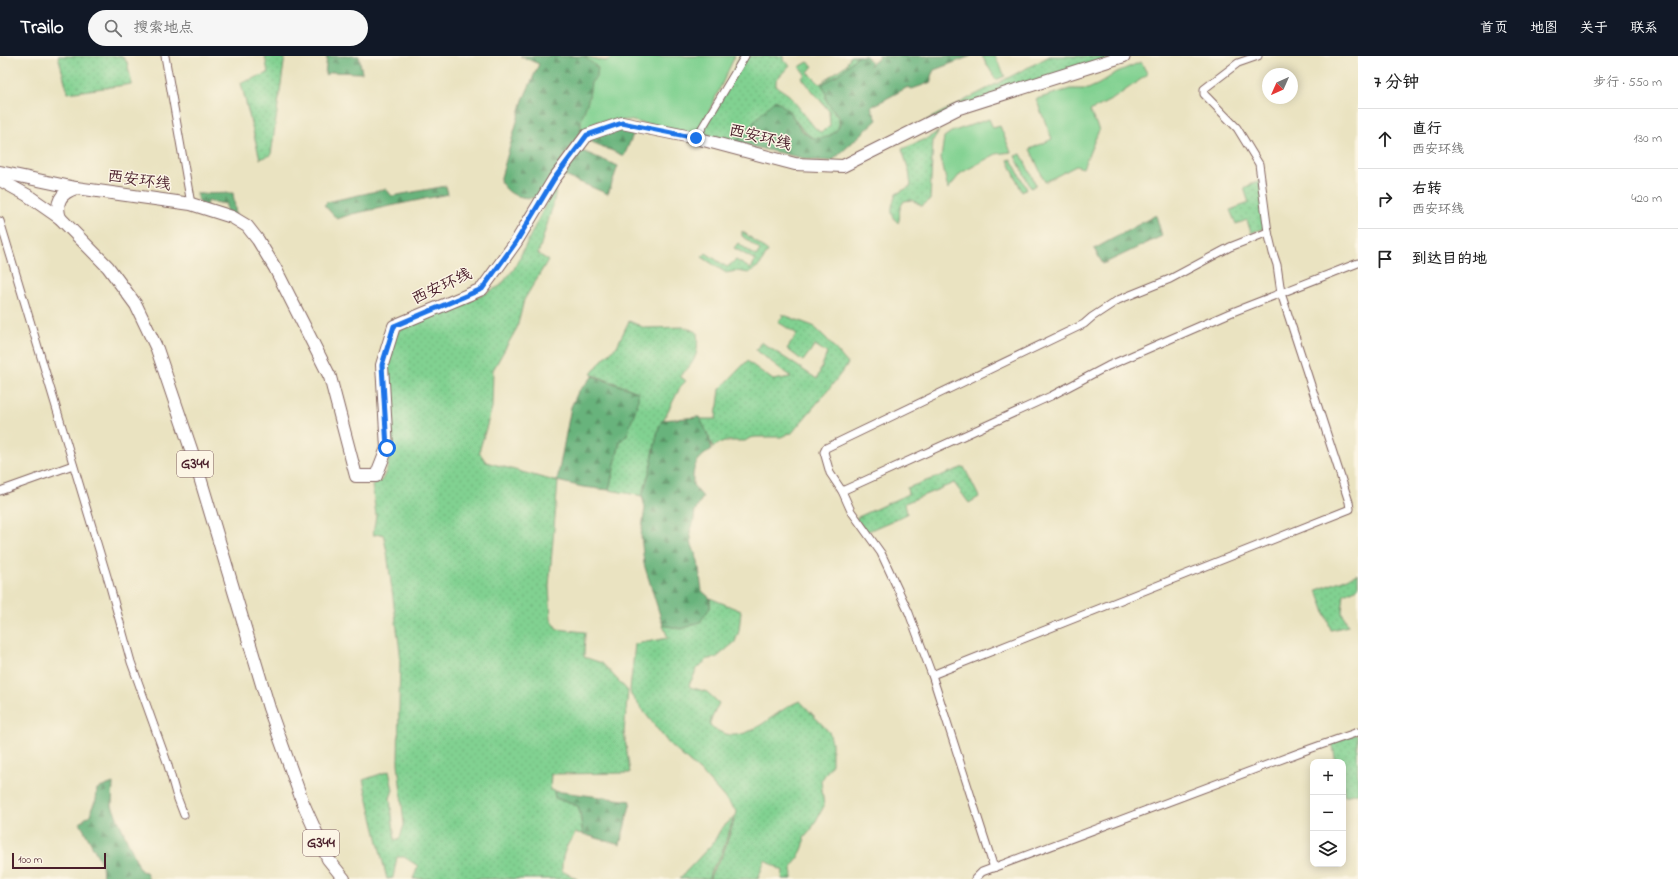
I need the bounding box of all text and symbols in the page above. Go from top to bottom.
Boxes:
search box [88,10,368,46]
text: Trailo [20,15,64,42]
icon: search [102,17,124,39]
text: 搜索地点 [134,17,194,39]
text: 首页 [1480,18,1508,39]
text: 地图 [1530,18,1558,39]
text: 关于 [1580,18,1608,39]
text: 联系 [1630,18,1658,39]
north arrow [1262,68,1298,104]
text: 7 分钟 [1374,70,1419,95]
text: 步行 · 550 m [1593,73,1662,92]
text: 直行 [1412,118,1442,140]
street label: 西安环线 [726,119,794,157]
icon: ahead [1374,128,1396,150]
route end [687,129,705,147]
text: 130 m [1634,129,1662,148]
text: 西安环线 [1412,140,1464,159]
street label: 西安环线 [106,165,172,197]
text: 右转 [1412,178,1442,200]
icon: right [1374,188,1396,210]
text: 420 m [1631,189,1662,208]
text: 西安环线 [1412,200,1464,219]
icon: arrive [1374,248,1396,270]
text: 到达目的地 [1412,248,1487,270]
street label: 西安环线 [408,263,476,311]
route start [378,439,396,457]
road number: G344 [177,451,213,477]
map controls [1310,759,1346,867]
button: + [1310,759,1346,795]
button: − [1310,795,1346,831]
road number: G344 [303,830,339,856]
button: layers [1310,831,1346,867]
scale bar [12,851,106,870]
text: 100 m [18,852,42,868]

